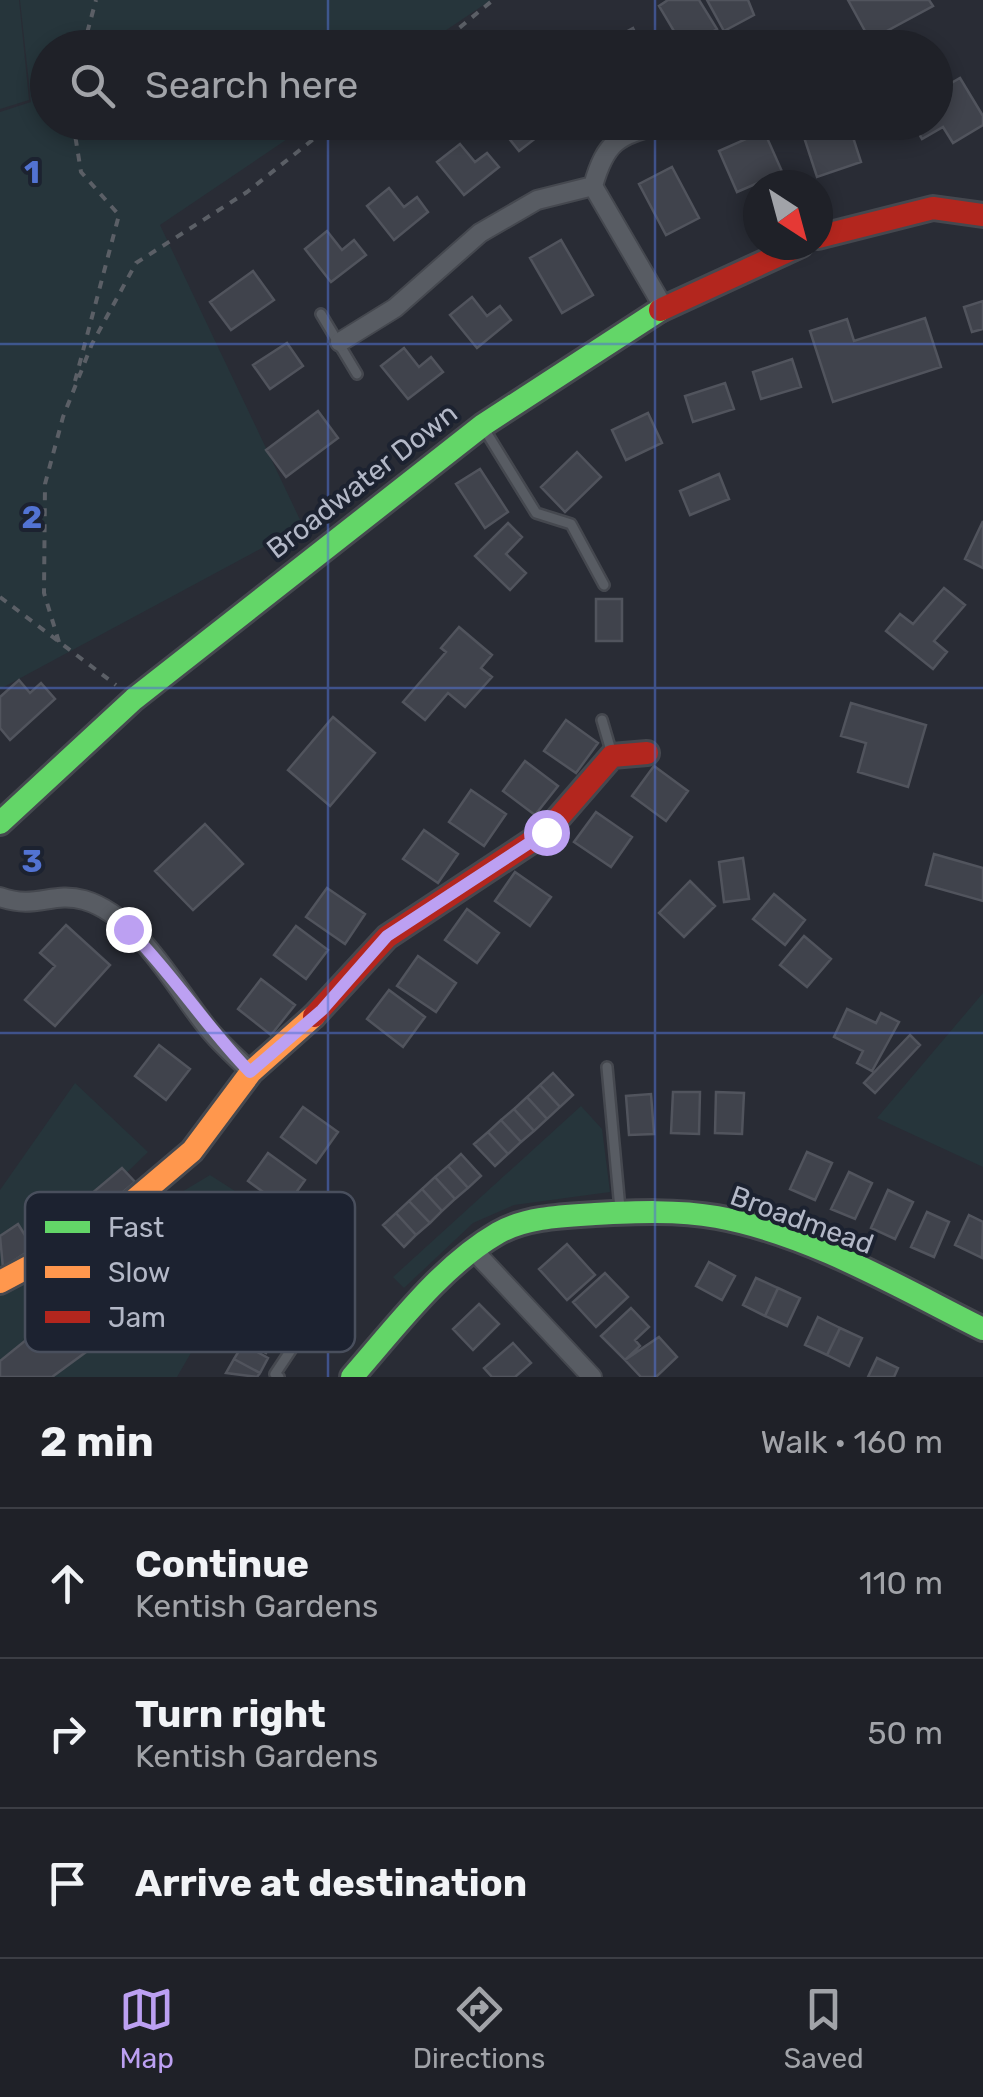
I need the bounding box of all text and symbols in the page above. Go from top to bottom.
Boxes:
search box [30,30,953,140]
icon: search [65,58,120,113]
text: Search here [145,62,358,108]
text: 1 [24,153,40,191]
north arrow [743,170,833,260]
street label: Broadwater Down [260,396,464,566]
text: 2 [22,498,42,536]
route start [524,810,570,856]
text: 3 [21,842,43,880]
route end [106,907,152,953]
street label: Broadmead [726,1179,878,1261]
legend [25,1192,355,1352]
text: Fast [108,1211,164,1244]
text: Slow [108,1256,170,1289]
text: Jam [108,1301,166,1334]
text: 2 min [40,1417,154,1467]
text: Walk · 160 m [761,1423,943,1461]
text: Continue [135,1541,309,1587]
icon: ahead [40,1556,95,1611]
text: 110 m [859,1564,943,1602]
text: Kentish Gardens [135,1587,378,1625]
text: Turn right [135,1691,326,1737]
icon: right [40,1706,95,1761]
text: 50 m [867,1714,943,1752]
text: Kentish Gardens [135,1737,378,1775]
icon: arrive [40,1856,95,1911]
text: Arrive at destination [135,1860,527,1906]
tab: Map [119,1982,174,2075]
tab: Directions [413,1982,545,2075]
tab: Saved [784,1982,864,2075]

